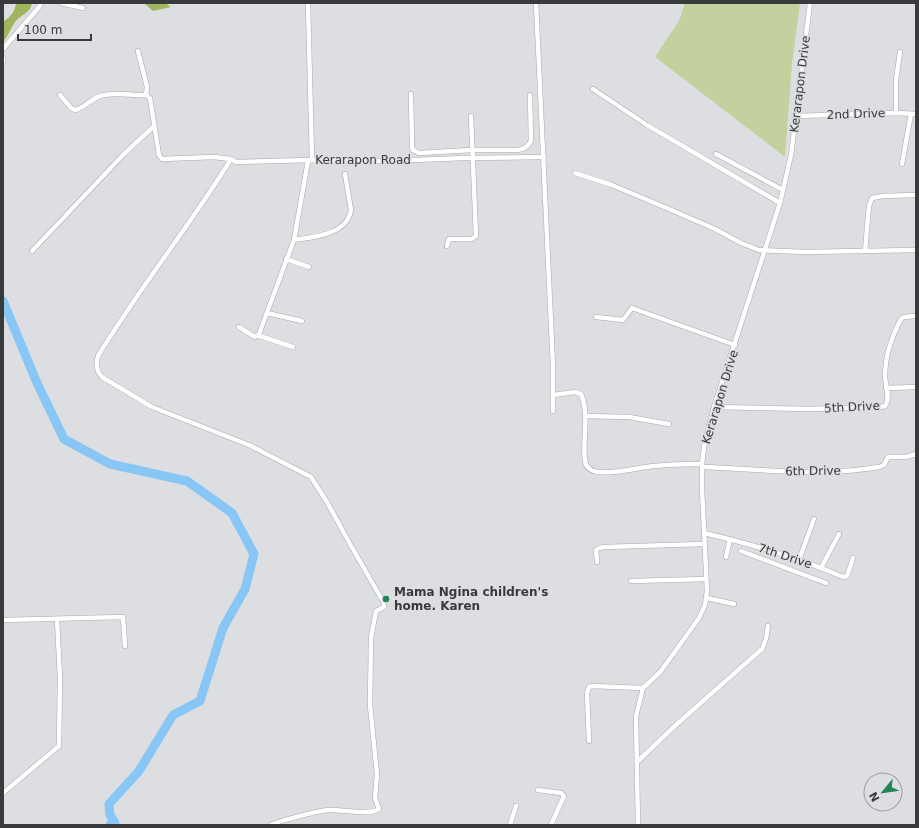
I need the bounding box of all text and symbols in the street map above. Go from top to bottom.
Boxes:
scale bar [18,16,91,42]
text: 100 m [24,23,62,37]
street label: Kerarapon Drive [787,35,813,133]
street label: 2nd Drive [826,106,886,122]
street label: Kerarapon Road [315,153,411,167]
street label: Kerarapon Drive [699,348,741,446]
street label: 5th Drive [824,399,880,415]
street label: 6th Drive [785,464,841,478]
street label: 7th Drive [756,541,814,571]
place label: Mama Ngina children's home. Karen [394,585,548,613]
marker: Mama Ngina children's home. Karen [381,594,391,604]
north arrow [863,772,903,812]
text: N [867,789,883,804]

